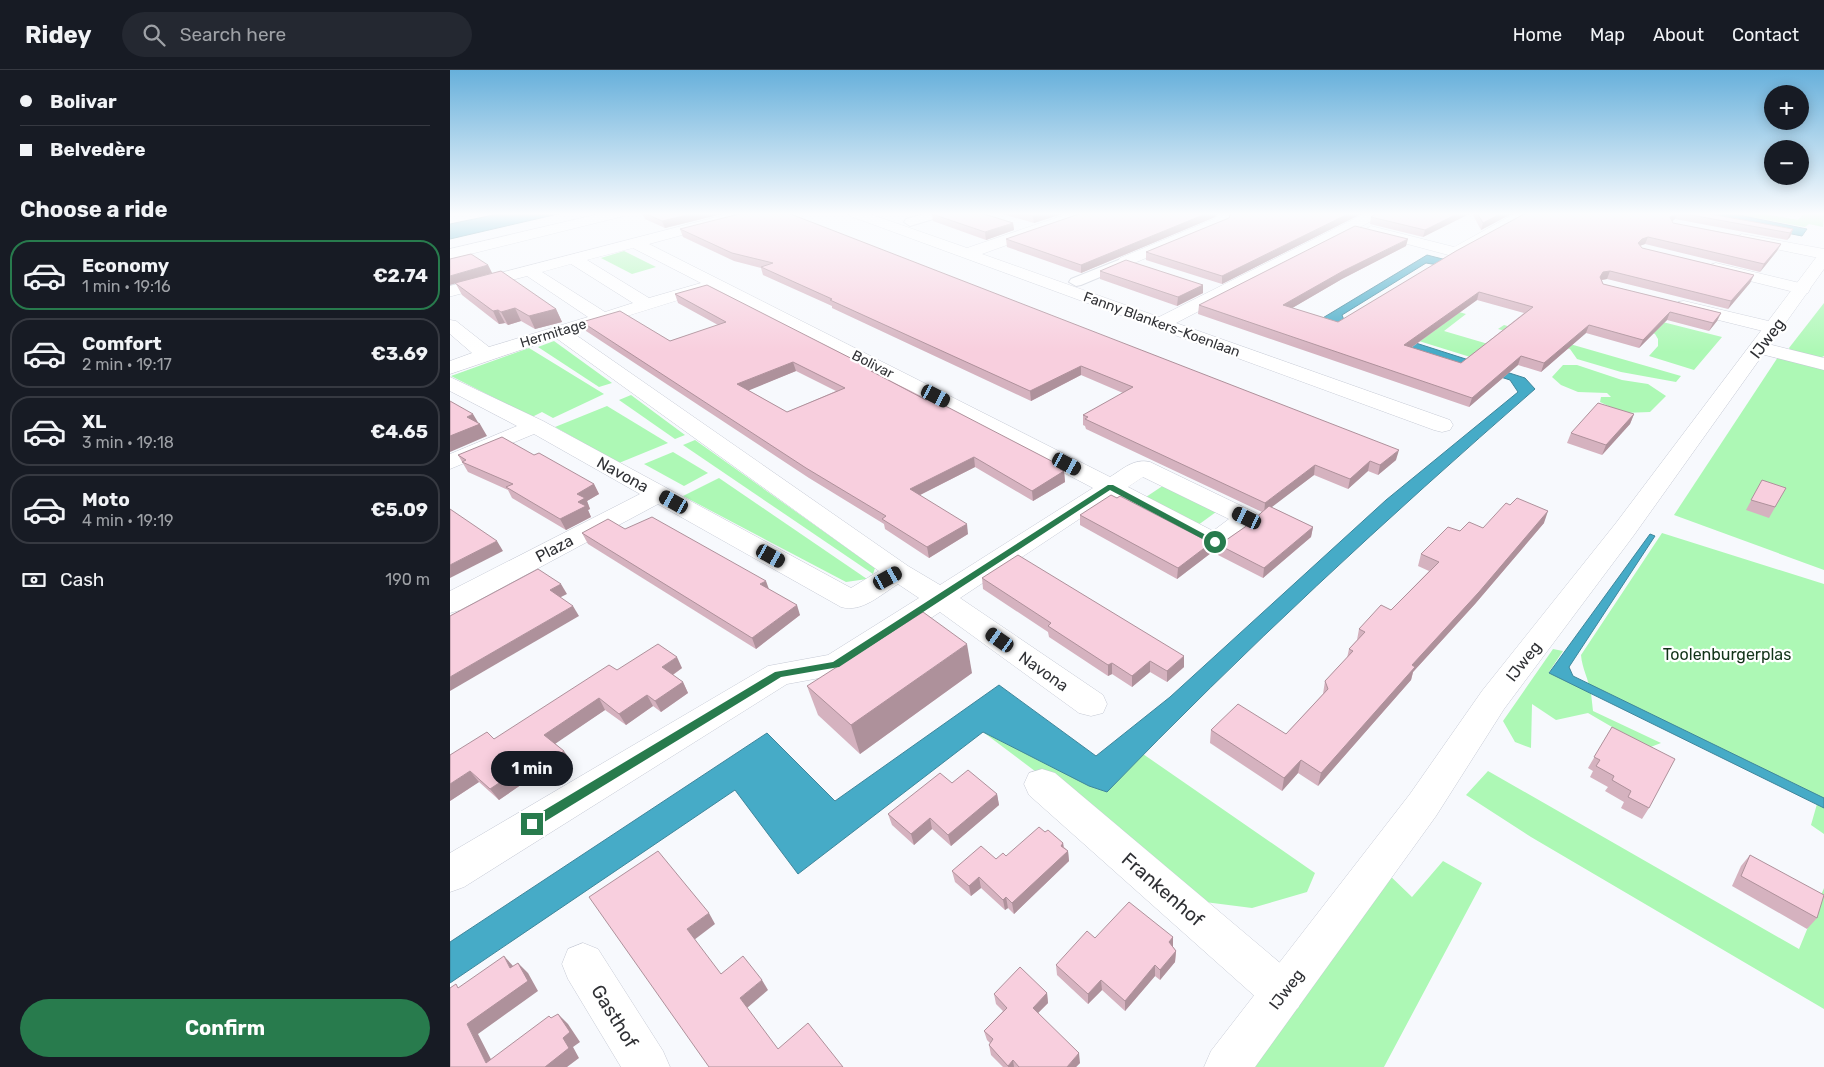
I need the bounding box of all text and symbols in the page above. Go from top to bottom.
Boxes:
search box [122,12,472,57]
text: Ridey [25,21,92,49]
icon: search [140,21,168,49]
text: Search here [180,23,286,46]
text: Home [1513,24,1562,46]
text: Map [1590,24,1625,46]
text: About [1653,24,1704,46]
text: Contact [1732,24,1799,46]
map controls [1764,85,1809,185]
button: + [1764,85,1809,130]
text: Bolivar [50,90,117,113]
text: Belvedère [50,138,145,161]
button: − [1764,140,1809,185]
text: Choose a ride [20,196,167,223]
icon: car [22,253,67,298]
text: Economy [82,254,169,277]
text: €2.74 [373,264,428,287]
text: 1 min · 19:16 [82,277,171,296]
street label: Fanny Blankers-Koenlaan [1081,288,1242,361]
street label: IJweg [1746,314,1789,362]
street label: Hermitage [518,315,588,352]
icon: car [22,331,67,376]
text: Comfort [82,332,162,355]
text: €3.69 [371,342,428,365]
street label: Bolivar [849,347,897,382]
text: 2 min · 19:17 [82,355,172,374]
car [919,383,952,409]
icon: car [22,409,67,454]
text: XL [82,410,106,433]
text: €4.65 [370,420,428,443]
text: 3 min · 19:18 [82,433,174,452]
car [1050,450,1083,478]
street label: Navona [594,453,652,496]
icon: car [22,487,67,532]
text: Moto [82,488,130,511]
car [657,488,690,516]
text: €5.09 [371,498,428,521]
car [1230,505,1263,531]
text: 4 min · 19:19 [82,511,174,530]
street label: Plaza [532,531,576,566]
route start [1204,531,1226,553]
car [754,542,787,570]
car [871,564,904,592]
icon: cash [20,566,48,594]
text: Cash [60,568,104,591]
text: 190 m [385,570,430,589]
car [983,625,1016,655]
street label: IJweg [1502,637,1545,685]
park label: Toolenburgerplas [1663,645,1791,664]
street label: Navona [1015,648,1072,695]
callout: 1 min [491,752,573,786]
text: 1 min [512,759,552,778]
route end [521,813,543,835]
street label: Frankenhof [1117,848,1209,932]
street label: IJweg [1265,965,1308,1013]
street label: Gasthof [586,980,643,1053]
button: Confirm [20,999,430,1057]

